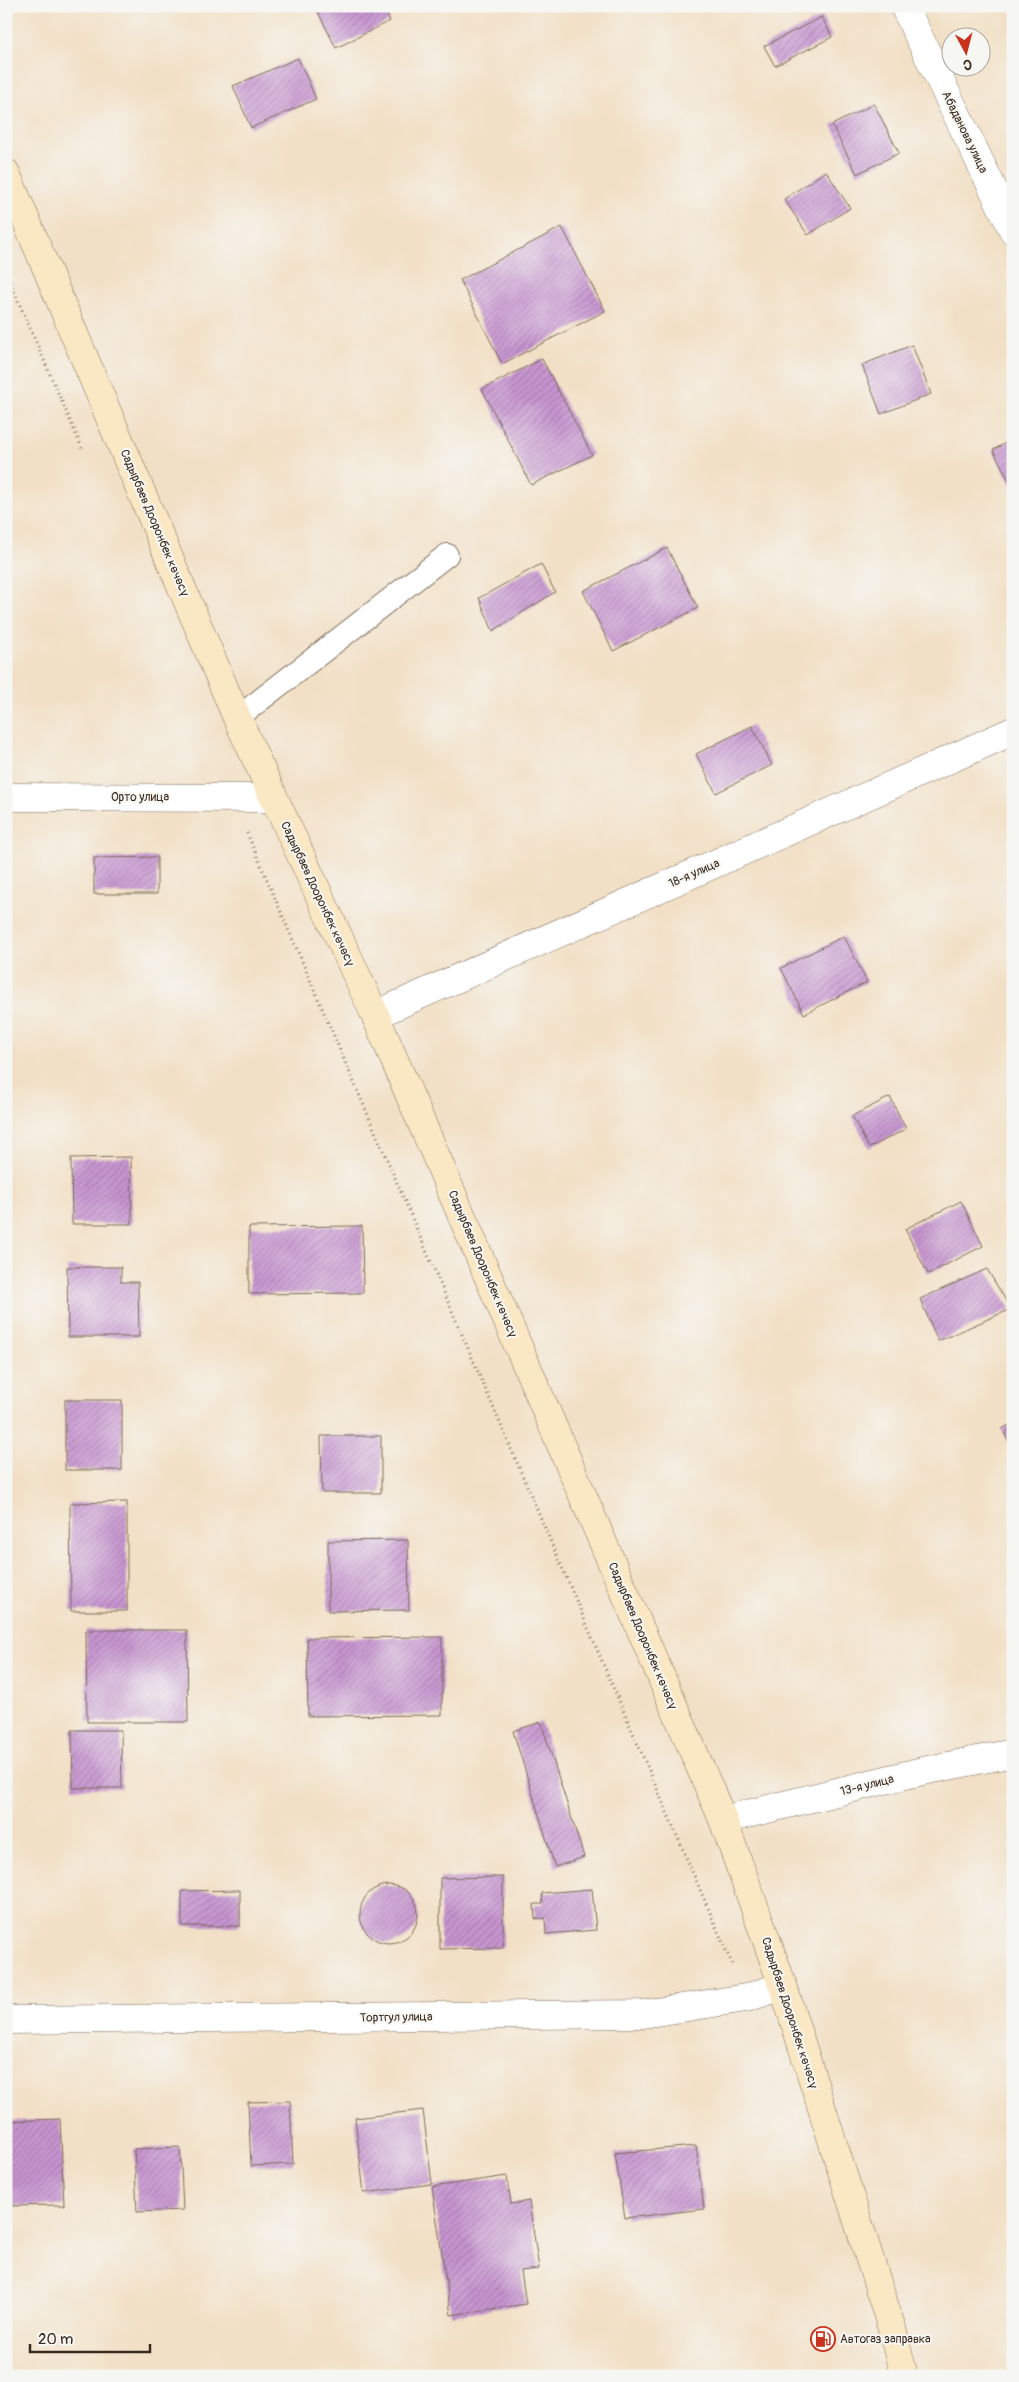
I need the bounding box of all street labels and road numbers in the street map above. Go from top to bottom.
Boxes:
street label: Абаданова улица [938,89,991,176]
street label: Садырбаев Дооронбек көчөсү [117,447,193,599]
street label: Орто улица [111,790,170,805]
street label: Садырбаев Дооронбек көчөсү [277,819,358,969]
street label: 18-я улица [666,855,722,891]
street label: Садырбаев Дооронбек көчөсү [445,1188,521,1340]
street label: Садырбаев Дооронбек көчөсү [605,1560,681,1712]
street label: 13-я улица [839,1771,896,1799]
street label: Садырбаев Дооронбек көчөсү [758,1935,821,2091]
street label: Тортгул улица [359,2009,433,2026]

